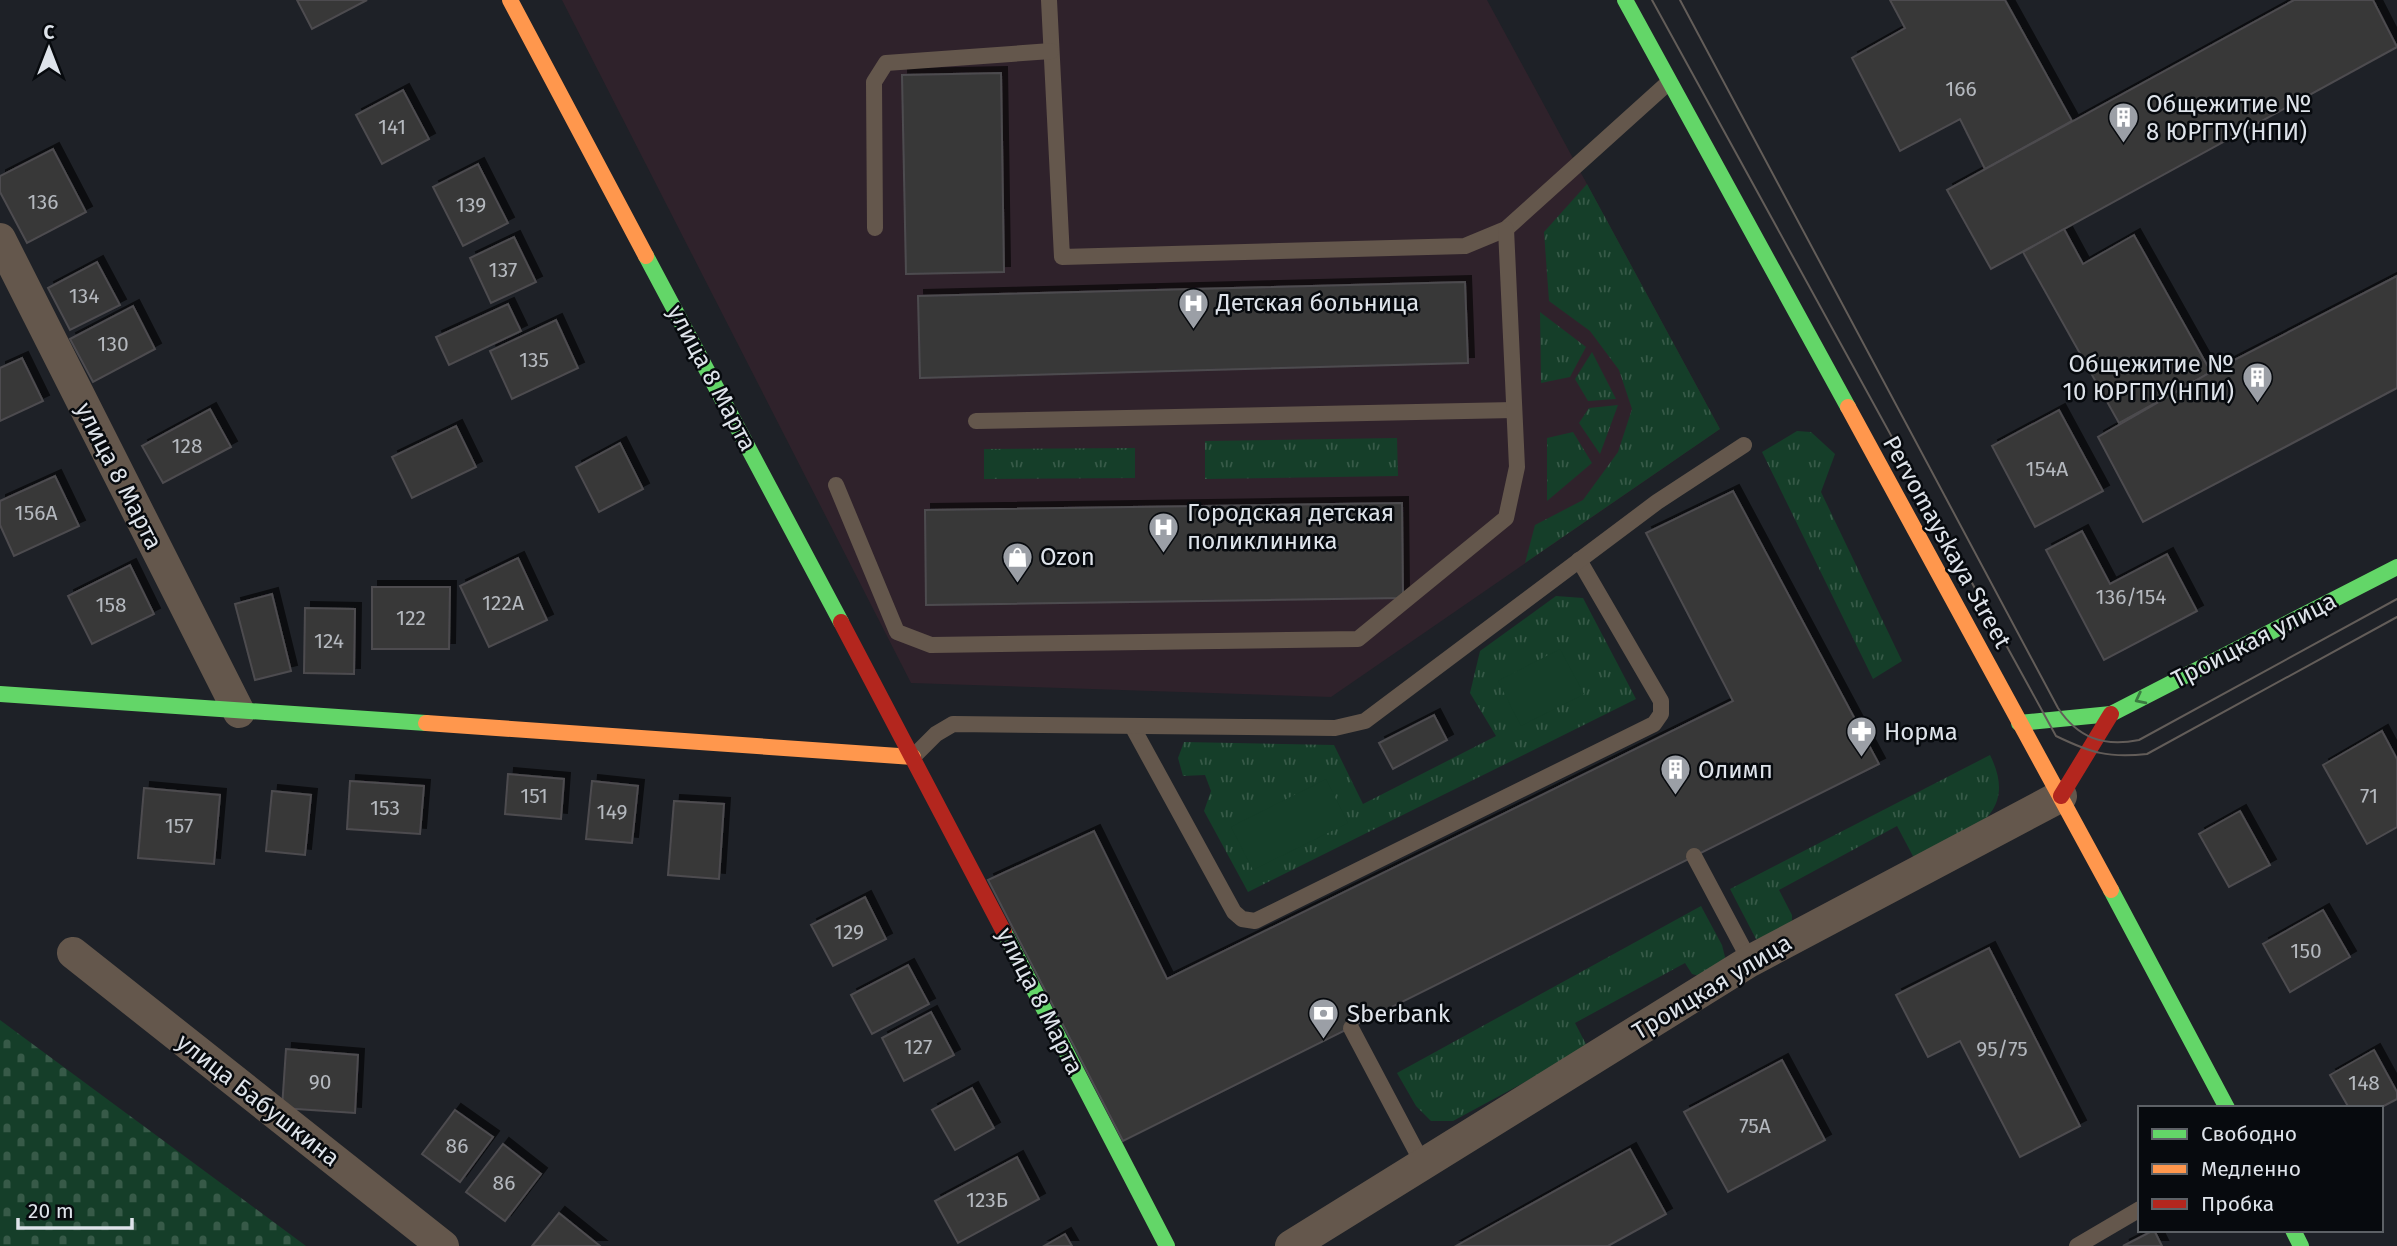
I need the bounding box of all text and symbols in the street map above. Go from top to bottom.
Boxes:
north arrow [14,14,84,84]
text: С [44,21,55,44]
house number: 166 [1945,76,1977,102]
place label: Общежитие № 8 ЮРГПУ(НПИ) [2146,90,2311,146]
building icon: Общежитие № 8 ЮРГПУ(НПИ) [2106,101,2140,145]
house number: 141 [378,114,406,140]
house number: 136 [28,189,58,215]
house number: 139 [456,192,486,218]
house number: 137 [489,257,517,283]
house number: 134 [69,283,99,309]
hospital icon: Детская больница [1176,286,1210,330]
place label: Детская больница [1215,289,1419,317]
street label: улица 8 Марта [662,300,762,456]
house number: 130 [97,331,129,357]
house number: 135 [519,347,549,373]
place label: Общежитие № 10 ЮРГПУ(НПИ) [2063,350,2234,406]
building icon: Общежитие № 10 ЮРГПУ(НПИ) [2240,361,2274,405]
street label: улица 8 Марта [70,398,168,554]
street label: Pervomayskaya Street [1877,431,2017,653]
house number: 128 [171,433,203,459]
house number: 154А [2026,456,2068,482]
place label: Городская детская поликлиника [1187,499,1394,555]
house number: 156А [15,500,57,526]
hospital icon: Городская детская поликлиника [1147,510,1181,554]
shop icon: Ozon [1000,540,1034,584]
place label: Ozon [1040,543,1095,571]
house number: 136/154 [2096,584,2166,610]
street label: Троицкая улица [2167,587,2341,693]
house number: 122А [482,590,524,616]
house number: 158 [95,592,127,618]
house number: 122 [396,605,426,631]
house number: 124 [314,628,344,654]
one-way arrow [2135,690,2147,704]
pharmacy icon: Норма [1844,715,1878,759]
place label: Норма [1884,718,1958,746]
building icon: Олимп [1658,753,1692,797]
place label: Олимп [1698,756,1773,784]
house number: 151 [520,783,548,809]
house number: 71 [2360,783,2378,809]
house number: 153 [370,795,400,821]
house number: 149 [597,799,627,825]
house number: 157 [165,813,193,839]
house number: 129 [834,919,864,945]
street label: улица 8 Марта [991,923,1089,1079]
street label: Троицкая улица [1627,928,1797,1046]
house number: 150 [2290,938,2322,964]
bank icon: Sberbank [1307,997,1341,1041]
place label: Sberbank [1347,1000,1451,1028]
street label: улица Бабушкина [171,1028,345,1172]
house number: 127 [904,1034,932,1060]
house number: 95/75 [1976,1036,2028,1062]
house number: 90 [309,1069,331,1095]
house number: 148 [2348,1070,2380,1096]
legend [2138,1106,2383,1232]
house number: 75А [1739,1113,1771,1139]
text: Свободно [2201,1121,2297,1147]
house number: 86 [446,1133,468,1159]
text: Медленно [2201,1156,2301,1182]
house number: 86 [493,1170,515,1196]
scale bar [18,1186,131,1230]
house number: 123Б [966,1187,1008,1213]
text: Пробка [2201,1191,2274,1217]
text: 20 m [28,1198,74,1224]

